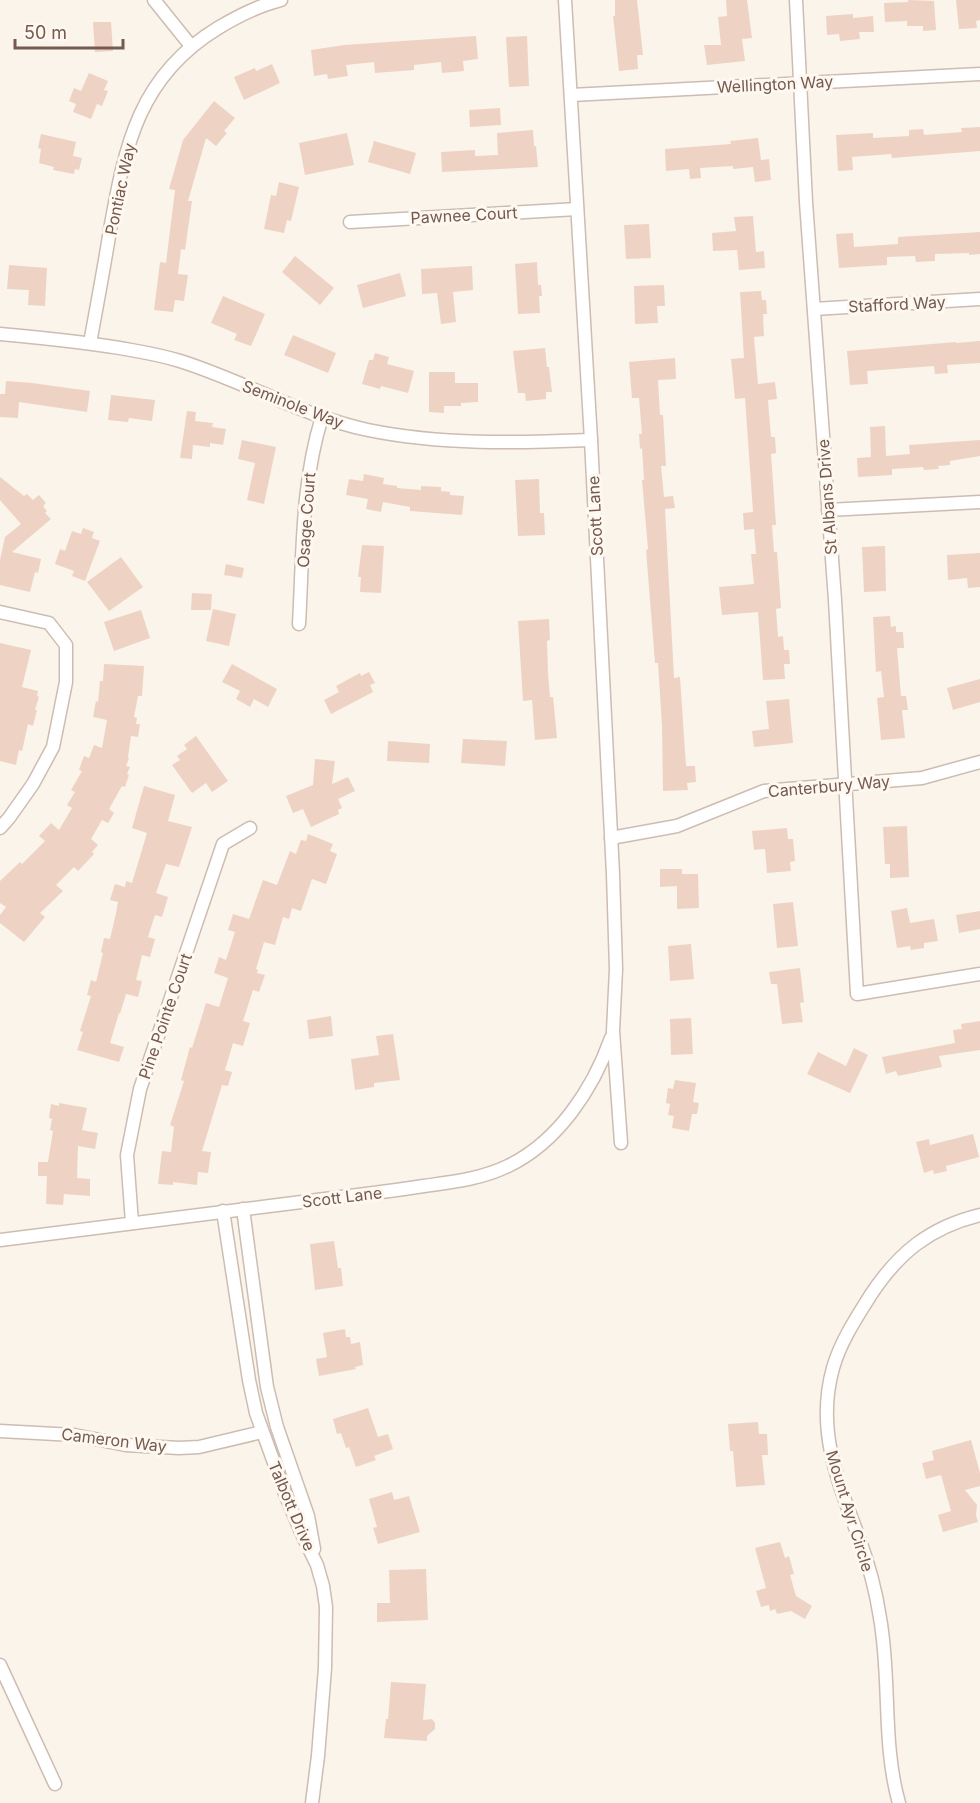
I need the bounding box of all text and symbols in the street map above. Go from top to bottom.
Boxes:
scale bar [15,12,123,50]
text: 50 m [24,22,67,43]
street label: Wellington Way [716,71,834,97]
street label: Pontiac Way [100,141,140,237]
street label: Pawnee Court [410,202,518,228]
street label: Stafford Way [848,291,946,317]
street label: Seminole Way [239,376,347,432]
street label: St Albans Drive [813,438,841,556]
street label: Osage Court [293,472,319,568]
street label: Scott Lane [583,475,607,557]
street label: Canterbury Way [767,771,891,801]
street label: Pine Pointe Court [134,951,196,1081]
street label: Scott Lane [301,1182,383,1212]
street label: Cameron Way [60,1424,168,1456]
street label: Mount Ayr Circle [822,1448,878,1574]
street label: Talbott Drive [264,1458,320,1554]

